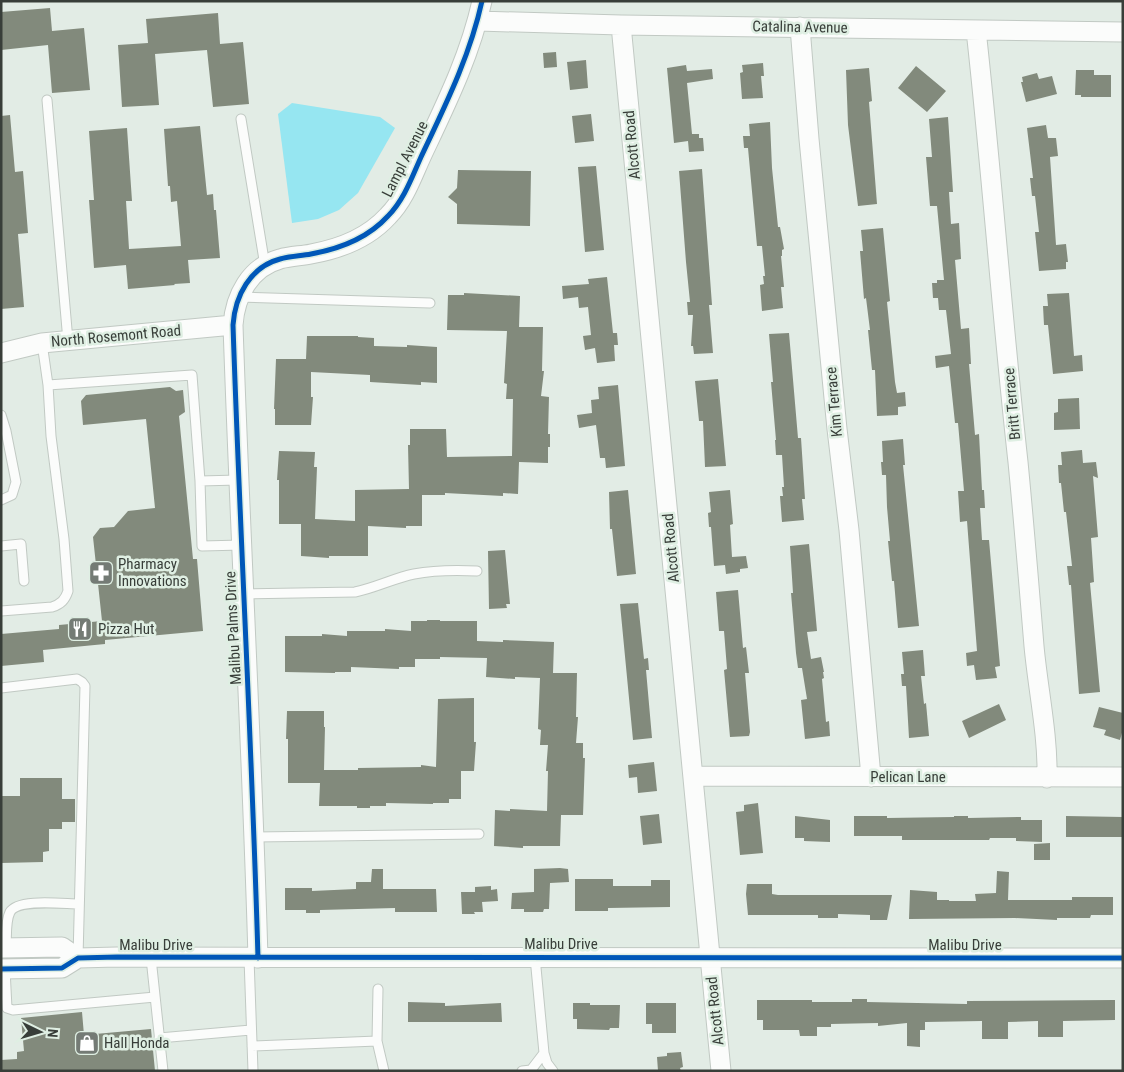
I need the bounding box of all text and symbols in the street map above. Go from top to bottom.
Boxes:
street label: Catalina Avenue [752,17,848,37]
street label: Alcott Road [620,110,644,180]
street label: Lampl Avenue [378,118,432,200]
street label: North Rosemont Road [50,321,182,351]
street label: Kim Terrace [822,366,846,438]
street label: Britt Terrace [1000,367,1024,441]
street label: Alcott Road [659,513,683,583]
place label: Pharmacy Innovations [118,555,187,590]
pharmacy icon: Pharmacy Innovations [88,560,114,586]
street label: Malibu Palms Drive [221,571,245,685]
restaurant icon: Pizza Hut [67,616,93,642]
place label: Pizza Hut [98,620,155,638]
street label: Pelican Lane [870,768,946,786]
street label: Malibu Drive [524,935,598,953]
street label: Malibu Drive [119,936,193,954]
street label: Malibu Drive [928,936,1002,954]
street label: Alcott Road [702,976,728,1046]
north arrow [15,1007,65,1057]
text: N [45,1028,61,1038]
shop icon: Hall Honda [74,1030,100,1056]
place label: Hall Honda [104,1034,170,1052]

